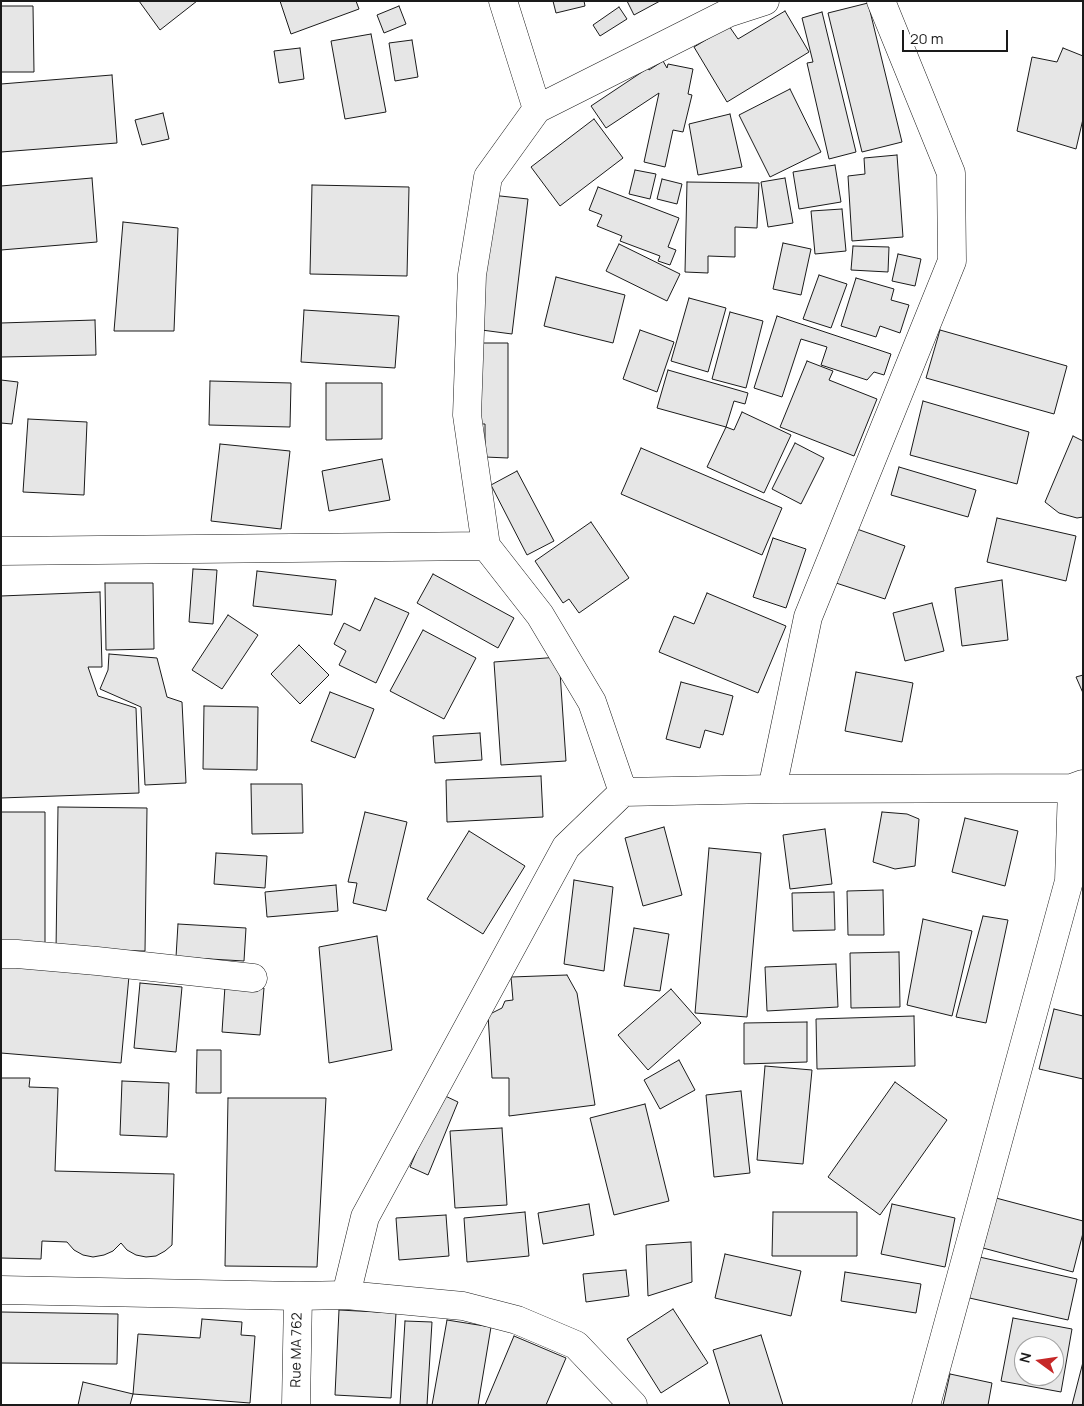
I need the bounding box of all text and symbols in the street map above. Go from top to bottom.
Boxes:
scale bar [904,20,1010,52]
text: 20 m [910,28,943,49]
street label: Rue MA 762 [288,1312,306,1388]
north arrow [1014,1336,1064,1386]
text: N [1014,1350,1035,1365]

